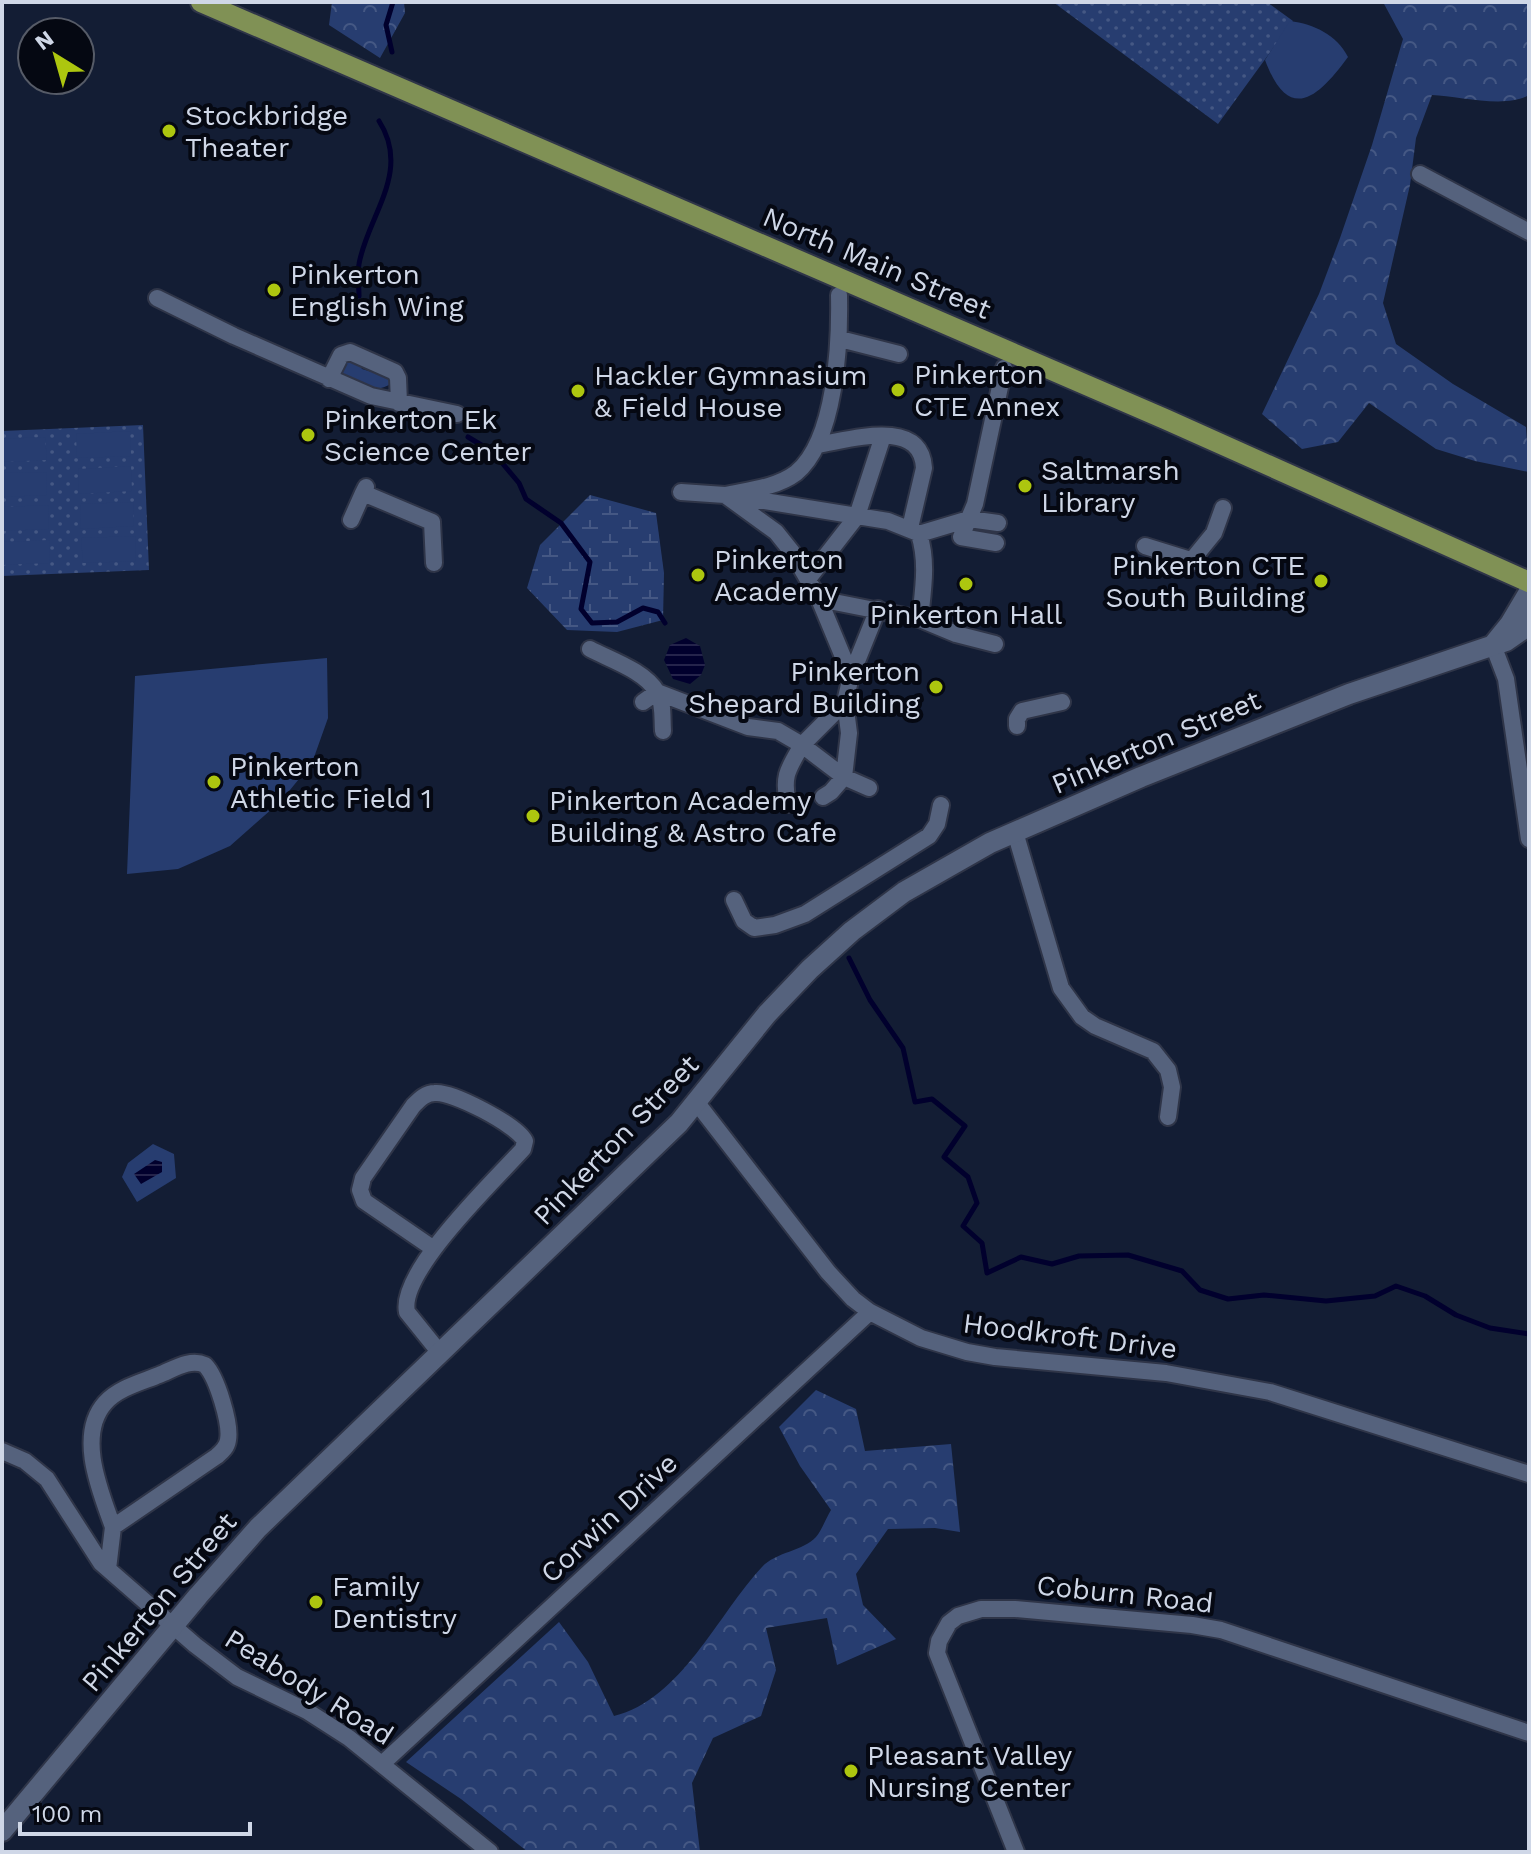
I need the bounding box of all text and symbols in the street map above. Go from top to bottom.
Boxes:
north arrow [16,16,96,96]
text: N [30,26,58,55]
place label: Stockbridge Theater [185,99,348,164]
marker: Stockbridge Theater [160,122,178,140]
street label: North Main Street [758,200,996,326]
place label: Pinkerton English Wing [290,258,464,323]
marker: Pinkerton English Wing [265,281,283,299]
place label: Pinkerton CTE Annex [914,358,1060,423]
place label: Hackler Gymnasium & Field House [594,359,867,424]
marker: Pinkerton CTE Annex [889,381,907,399]
marker: Hackler Gymnasium & Field House [569,382,587,400]
place label: Pinkerton Ek Science Center [324,403,532,468]
marker: Pinkerton Ek Science Center [299,426,317,444]
place label: Saltmarsh Library [1041,454,1180,519]
marker: Saltmarsh Library [1016,477,1034,495]
place label: Pinkerton Academy [714,543,844,608]
place label: Pinkerton CTE South Building [1106,549,1305,614]
marker: Pinkerton Academy [689,566,707,584]
marker: Pinkerton CTE South Building [1312,572,1330,590]
marker: Pinkerton Hall [957,575,975,593]
place label: Pinkerton Hall [870,598,1063,631]
place label: Pinkerton Shepard Building [688,655,920,720]
marker: Pinkerton Shepard Building [927,678,945,696]
street label: Pinkerton Street [1047,683,1266,801]
place label: Pinkerton Athletic Field 1 [230,750,432,815]
marker: Pinkerton Athletic Field 1 [205,773,223,791]
place label: Pinkerton Academy Building & Astro Cafe [549,784,837,849]
marker: Pinkerton Academy Building & Astro Cafe [524,807,542,825]
street label: Pinkerton Street [526,1048,706,1232]
street label: Hoodkroft Drive [961,1306,1179,1366]
street label: Corwin Drive [534,1446,684,1590]
street label: Pinkerton Street [74,1506,244,1698]
street label: Coburn Road [1035,1568,1215,1620]
place label: Family Dentistry [332,1570,458,1635]
marker: Family Dentistry [307,1593,325,1611]
street label: Peabody Road [219,1622,399,1752]
place label: Pleasant Valley Nursing Center [867,1739,1073,1804]
marker: Pleasant Valley Nursing Center [842,1762,860,1780]
scale bar [20,1786,250,1836]
text: 100 m [32,1800,102,1828]

